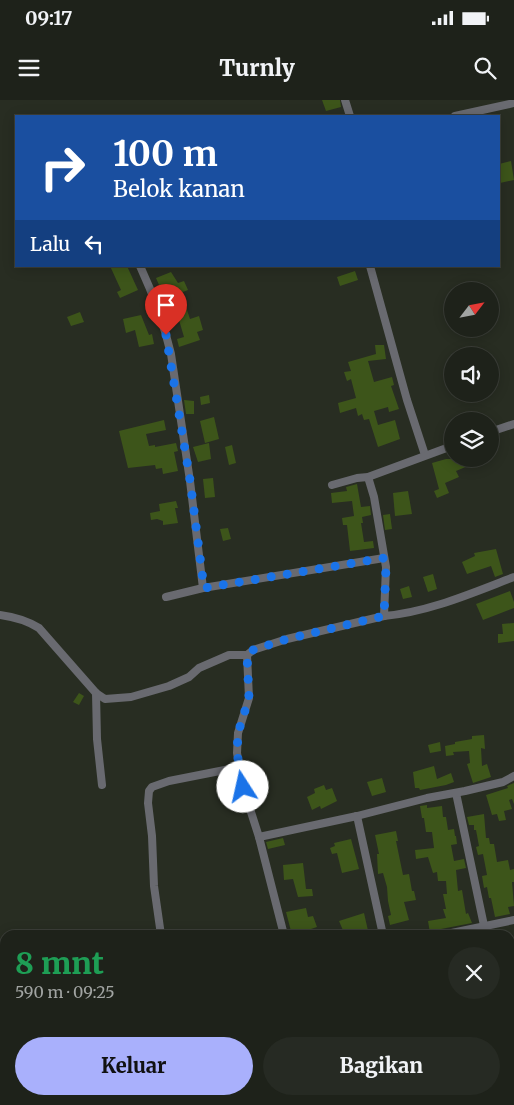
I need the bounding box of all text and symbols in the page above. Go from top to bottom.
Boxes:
text: 09:17 [25,6,72,30]
icon: menu [15,54,43,82]
text: Turnly [219,54,295,82]
icon: search [471,54,499,82]
text: 100 m [113,132,218,176]
icon: right [30,135,95,200]
text: Belok kanan [113,175,245,203]
icon: left [80,230,108,258]
text: Lalu [30,232,70,256]
north arrow [444,282,499,338]
map controls [444,282,499,467]
pin [145,284,187,335]
icon: arrive [152,291,180,319]
button: sound [444,347,499,402]
button: layers [444,412,499,467]
position arrow [216,760,268,812]
text: 8 mnt [15,944,104,982]
button: close [448,947,500,999]
text: 590 m · 09:25 [15,982,115,1002]
button: Keluar [15,1037,253,1095]
button: Bagikan [263,1037,500,1095]

